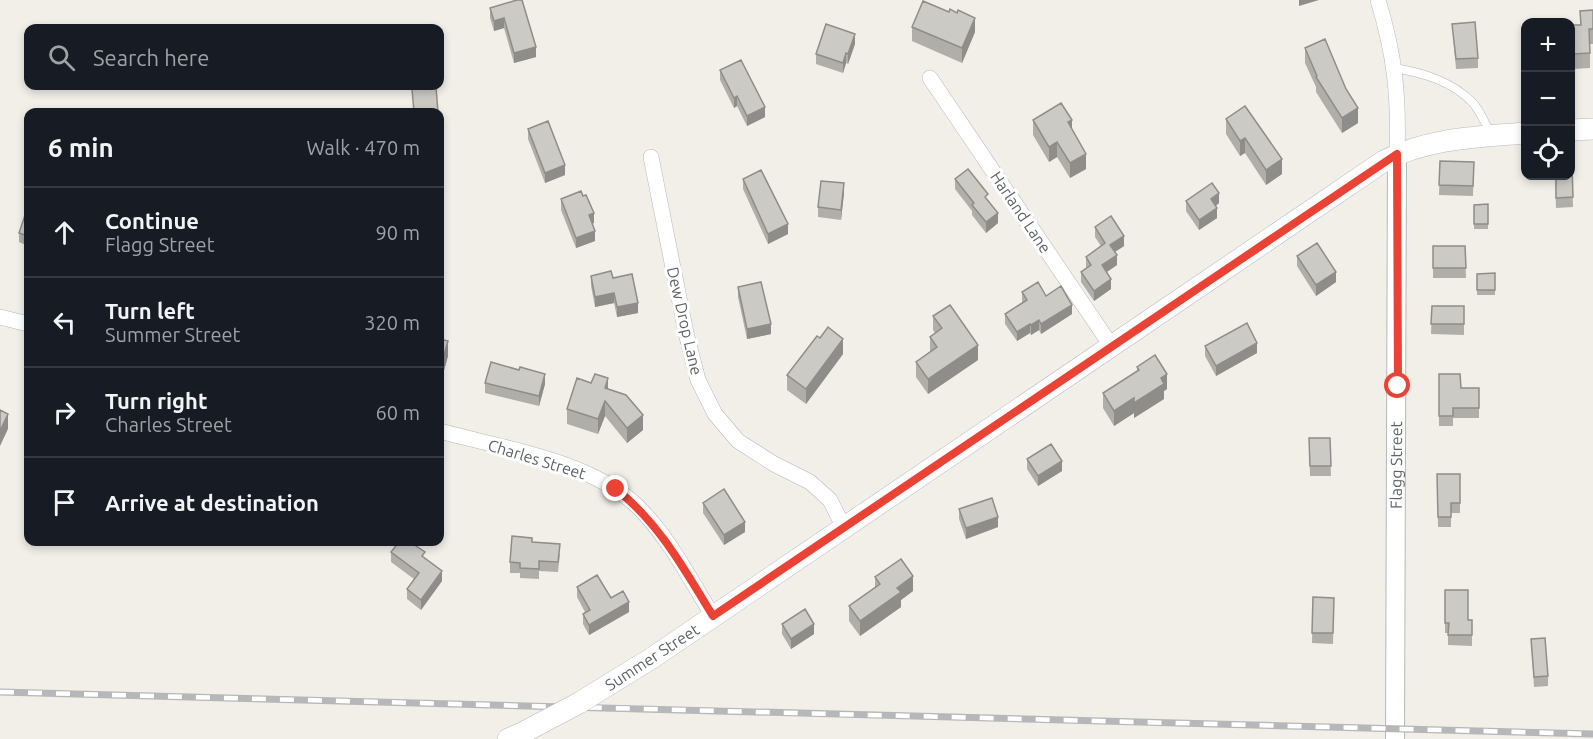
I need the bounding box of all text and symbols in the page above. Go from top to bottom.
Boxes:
map controls [1521,18,1575,180]
button: + [1521,18,1575,72]
search box [24,24,444,90]
icon: search [45,41,78,74]
text: Search here [93,45,209,70]
button: − [1521,72,1575,126]
button: locate [1521,126,1575,180]
text: 6 min [48,133,114,162]
text: Walk · 470 m [307,136,420,159]
street label: Harland Lane [987,168,1055,256]
text: Continue [105,208,199,233]
icon: ahead [48,216,81,249]
text: 90 m [376,221,420,244]
text: Flagg Street [105,233,215,256]
street label: Dew Drop Lane [664,265,706,377]
text: Turn left [105,298,195,323]
icon: left [48,306,81,339]
text: 320 m [364,311,420,334]
text: Summer Street [105,323,240,346]
route start [1384,372,1410,398]
text: Turn right [105,388,207,413]
icon: right [48,396,81,429]
text: 60 m [376,401,420,424]
text: Charles Street [105,413,232,436]
street label: Flagg Street [1387,420,1405,509]
street label: Charles Street [486,436,589,483]
route end [602,475,628,501]
icon: arrive [48,486,81,519]
text: Arrive at destination [105,490,319,515]
street label: Summer Street [602,620,703,694]

